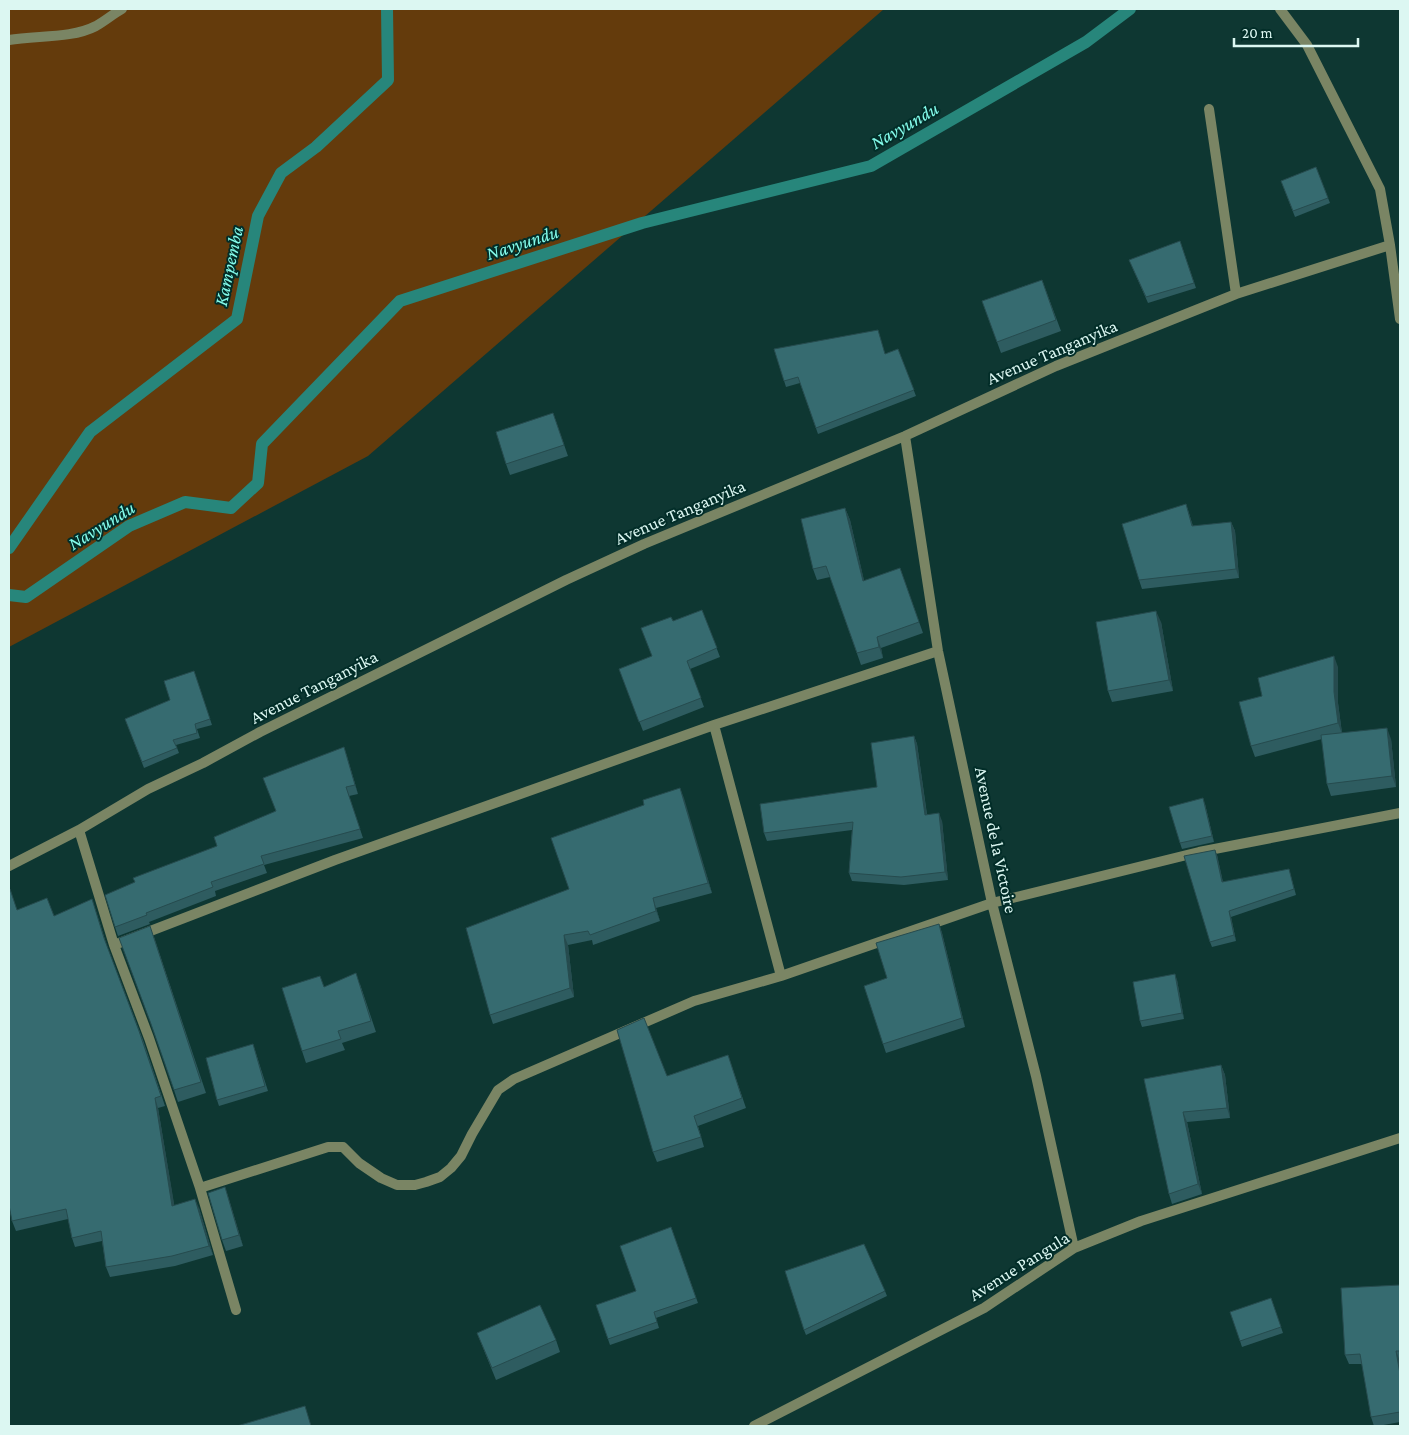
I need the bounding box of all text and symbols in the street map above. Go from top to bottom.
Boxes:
scale bar [1234,15,1358,47]
text: 20 m [1242,25,1273,41]
water label: Navyundu [867,97,942,153]
water label: Navyundu [483,221,561,264]
water label: Kampemba [210,224,247,308]
street label: Avenue Tanganyika [984,315,1120,389]
street label: Avenue Tanganyika [612,475,748,549]
water label: Navyundu [64,496,139,554]
street label: Avenue Tanganyika [247,646,381,728]
street label: Avenue de la Victoire [971,765,1021,915]
street label: Avenue Pangula [965,1227,1073,1305]

